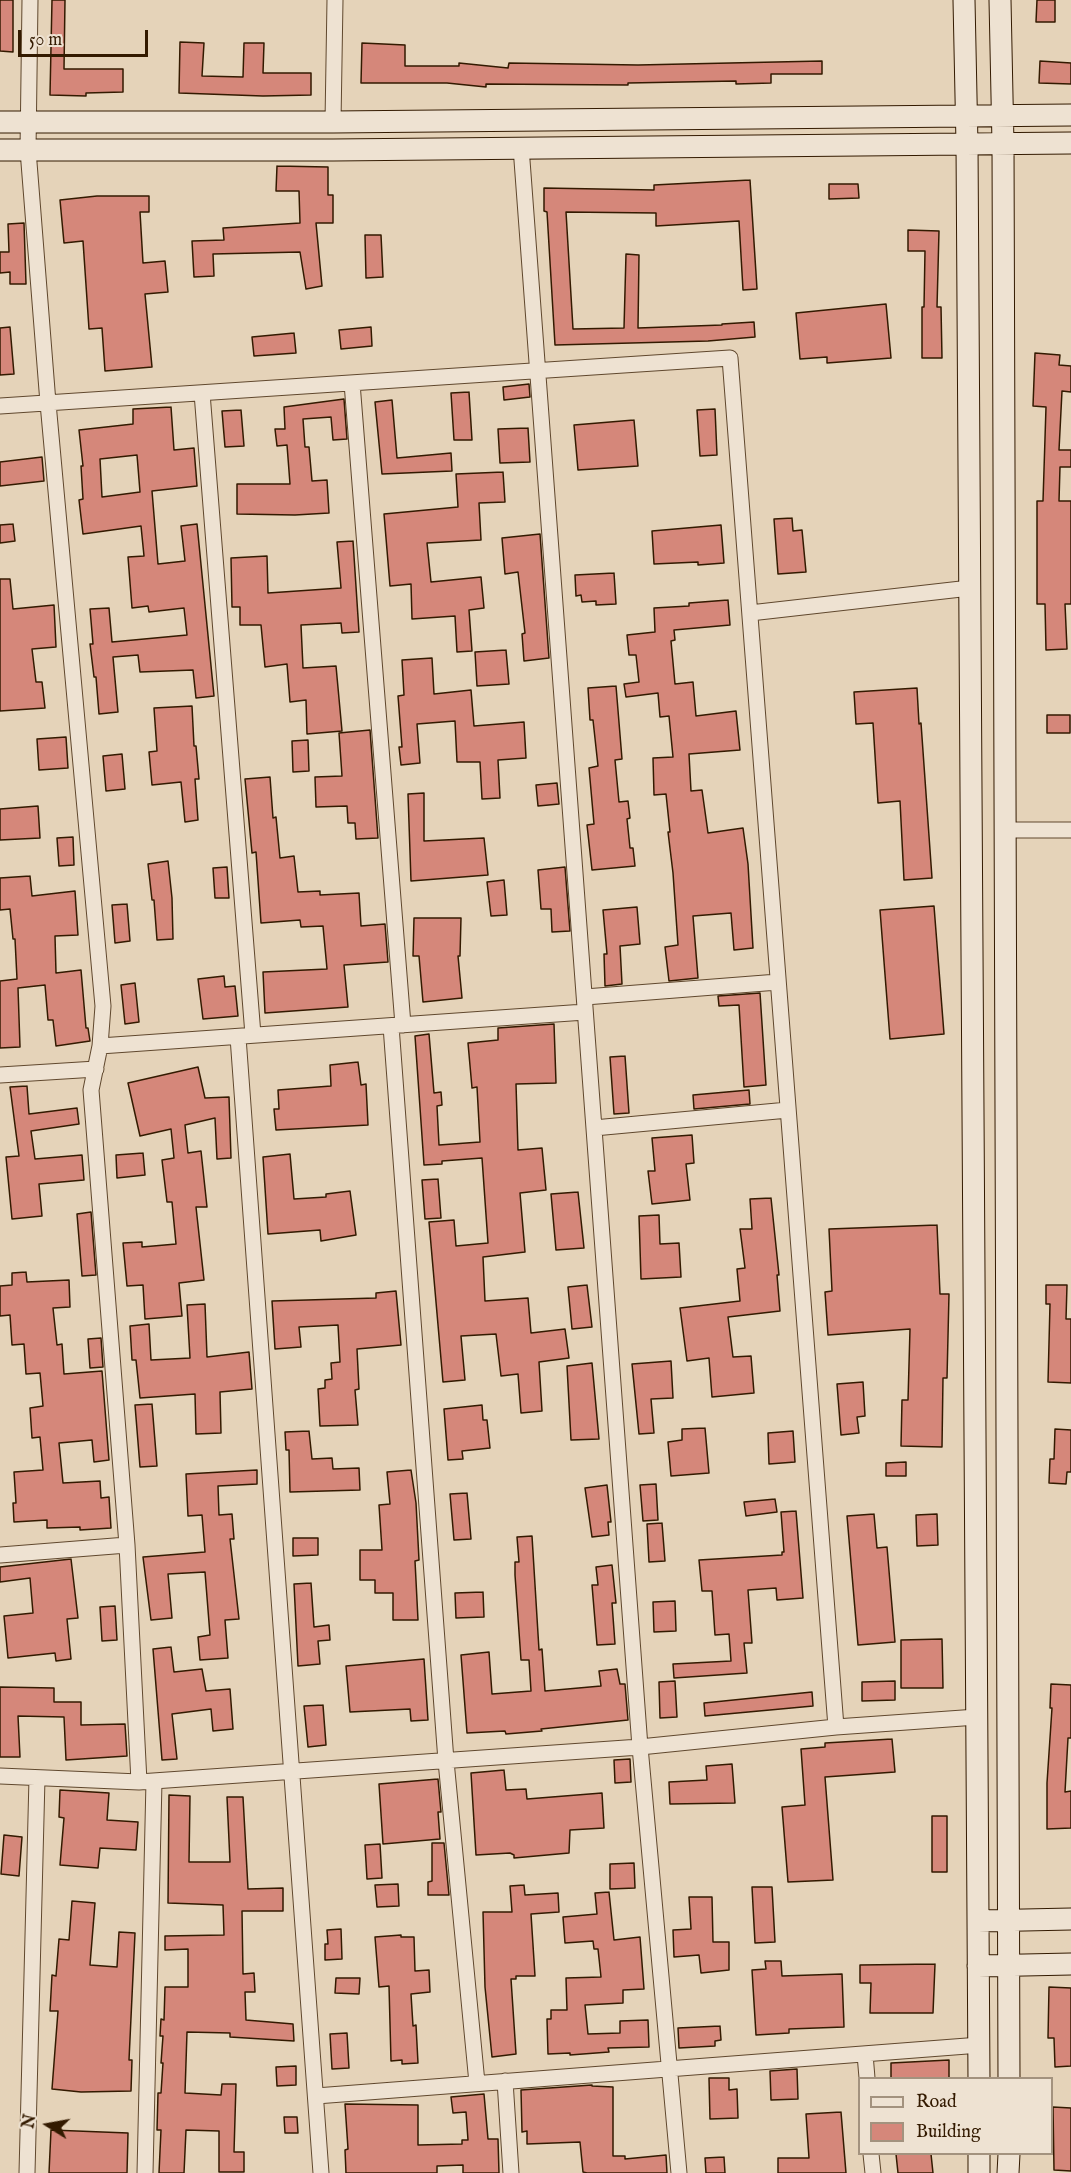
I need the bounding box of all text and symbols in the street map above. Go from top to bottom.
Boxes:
scale bar [21,18,152,56]
text: 50 m [29,29,62,52]
legend [858,2077,1053,2155]
text: Road [916,2091,957,2114]
north arrow [18,2095,78,2155]
text: N [19,2113,41,2130]
text: Building [916,2121,981,2144]

